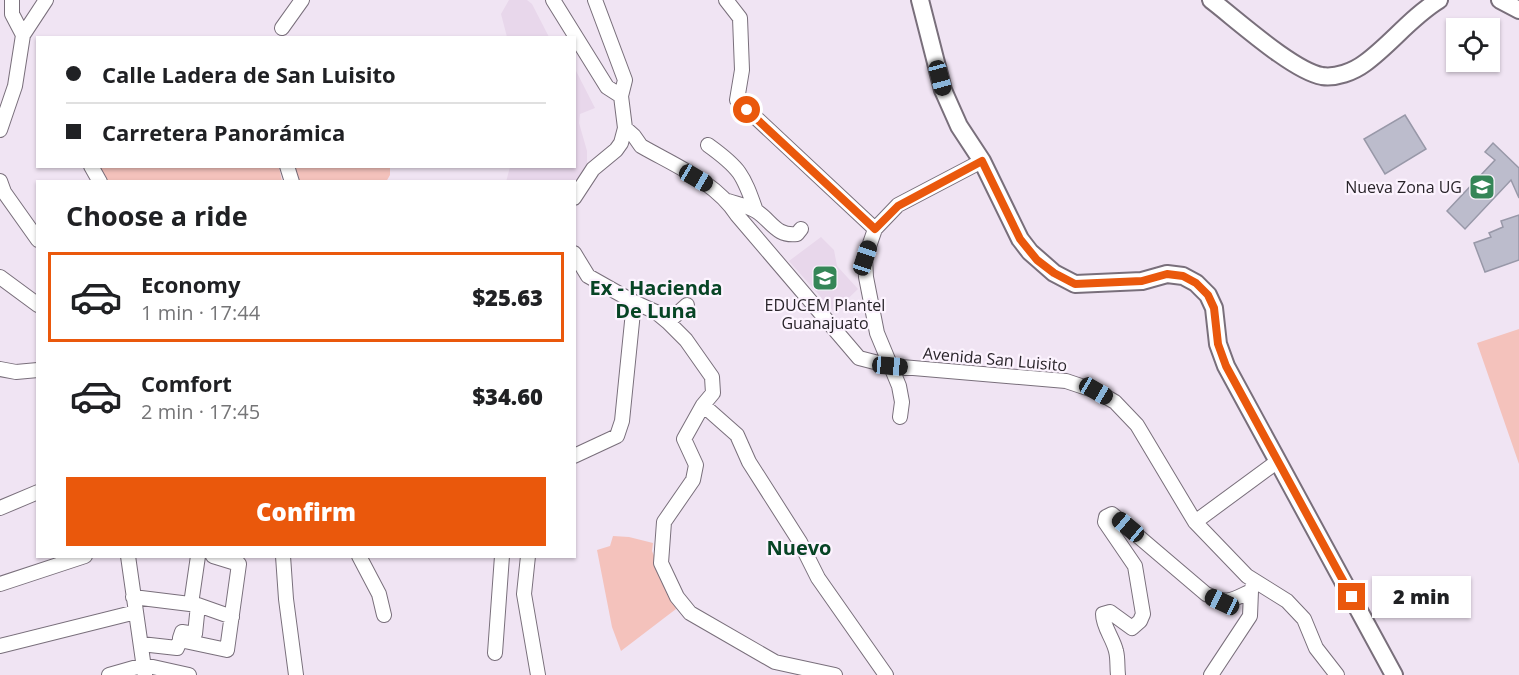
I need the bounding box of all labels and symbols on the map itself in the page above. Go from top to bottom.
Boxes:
car [927,58,953,98]
route start [733,96,760,123]
car [676,161,716,195]
school or university icon: Nueva Zona UG [1467,172,1497,202]
place label: Nueva Zona UG [1345,176,1462,198]
car [851,238,879,278]
school or university icon: EDUCEM Plantel Guanajuato [810,263,840,293]
district label: Ex - Hacienda De Luna [589,274,723,324]
place label: EDUCEM Plantel Guanajuato [765,294,885,334]
street label: Avenida San Luisito [922,342,1068,376]
car [871,355,909,377]
car [1076,374,1116,408]
car [1108,509,1148,545]
district label: Nuevo [767,534,831,561]
callout: 2 min [1373,576,1472,618]
route end [1338,583,1365,610]
car [1202,586,1242,618]

